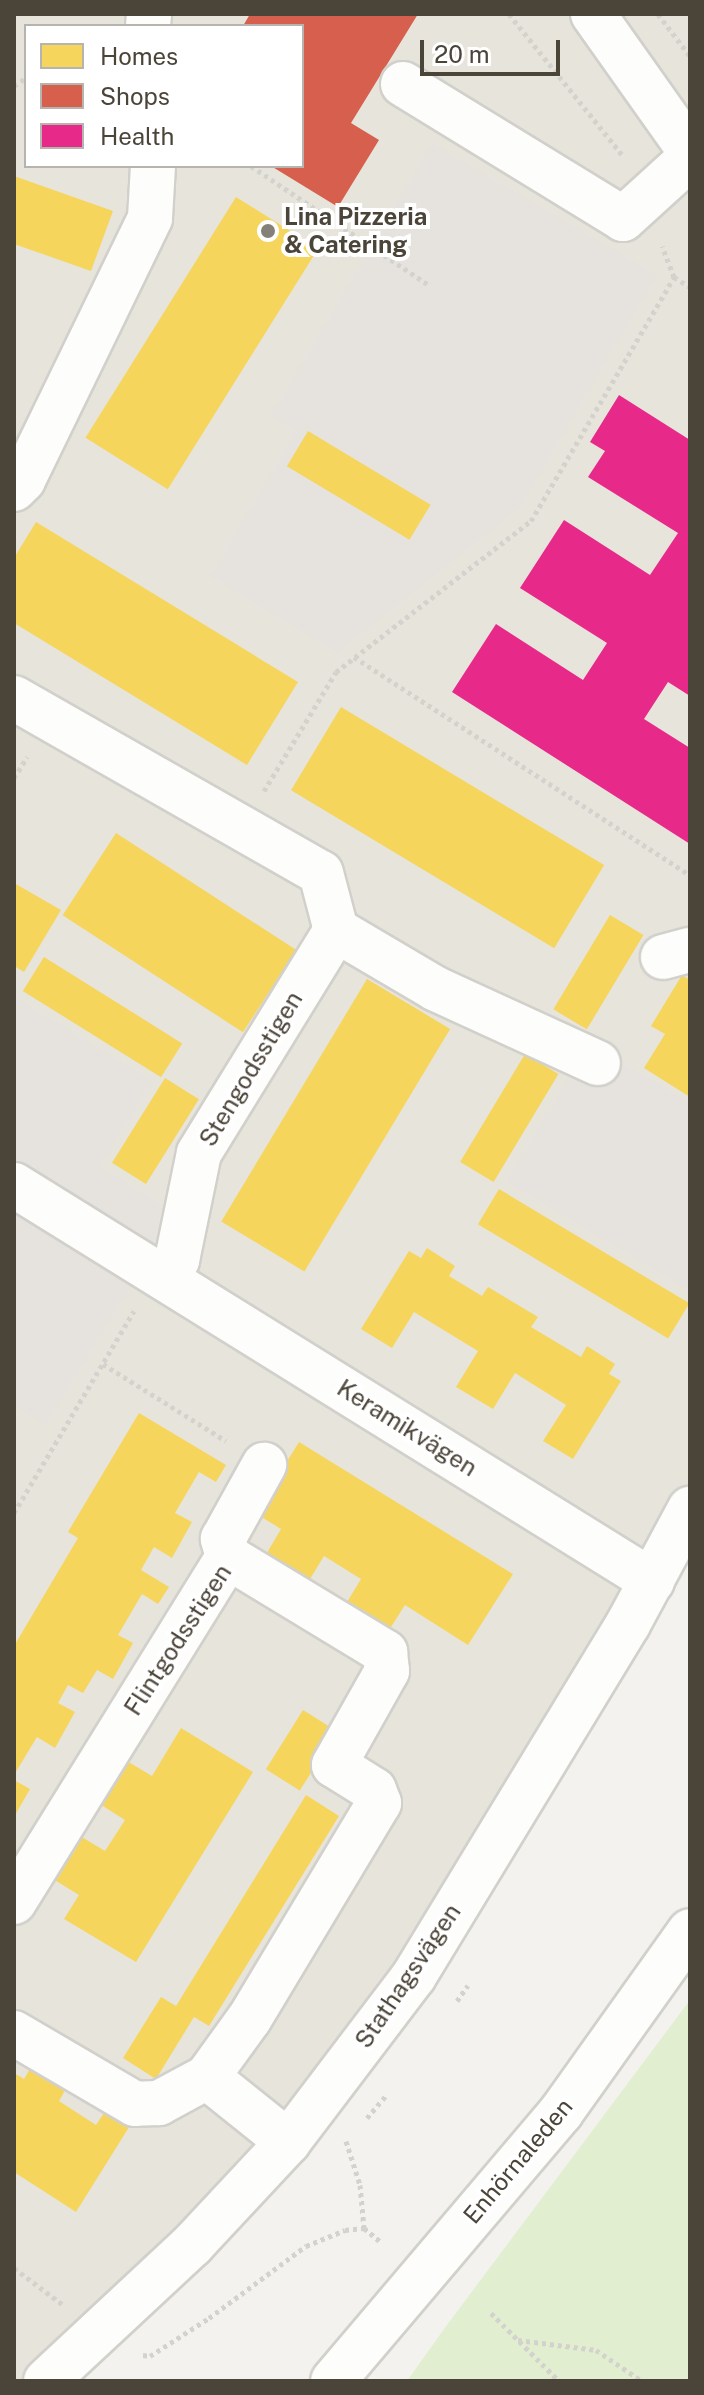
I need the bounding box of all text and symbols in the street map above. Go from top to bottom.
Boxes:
legend [24,24,304,168]
scale bar [424,24,564,74]
text: 20 m [434,40,490,68]
text: Homes [100,42,178,70]
text: Shops [100,82,170,110]
text: Health [100,122,174,150]
place label: Lina Pizzeria & Catering [284,203,427,259]
marker: Lina Pizzeria & Catering [259,222,277,240]
street label: Stengodsstigen [193,986,309,1152]
street label: Keramikvägen [332,1374,482,1482]
street label: Flintgodsstigen [119,1559,237,1721]
street label: Stathagsvägen [349,1898,467,2054]
street label: Enhörnaleden [457,2093,579,2229]

